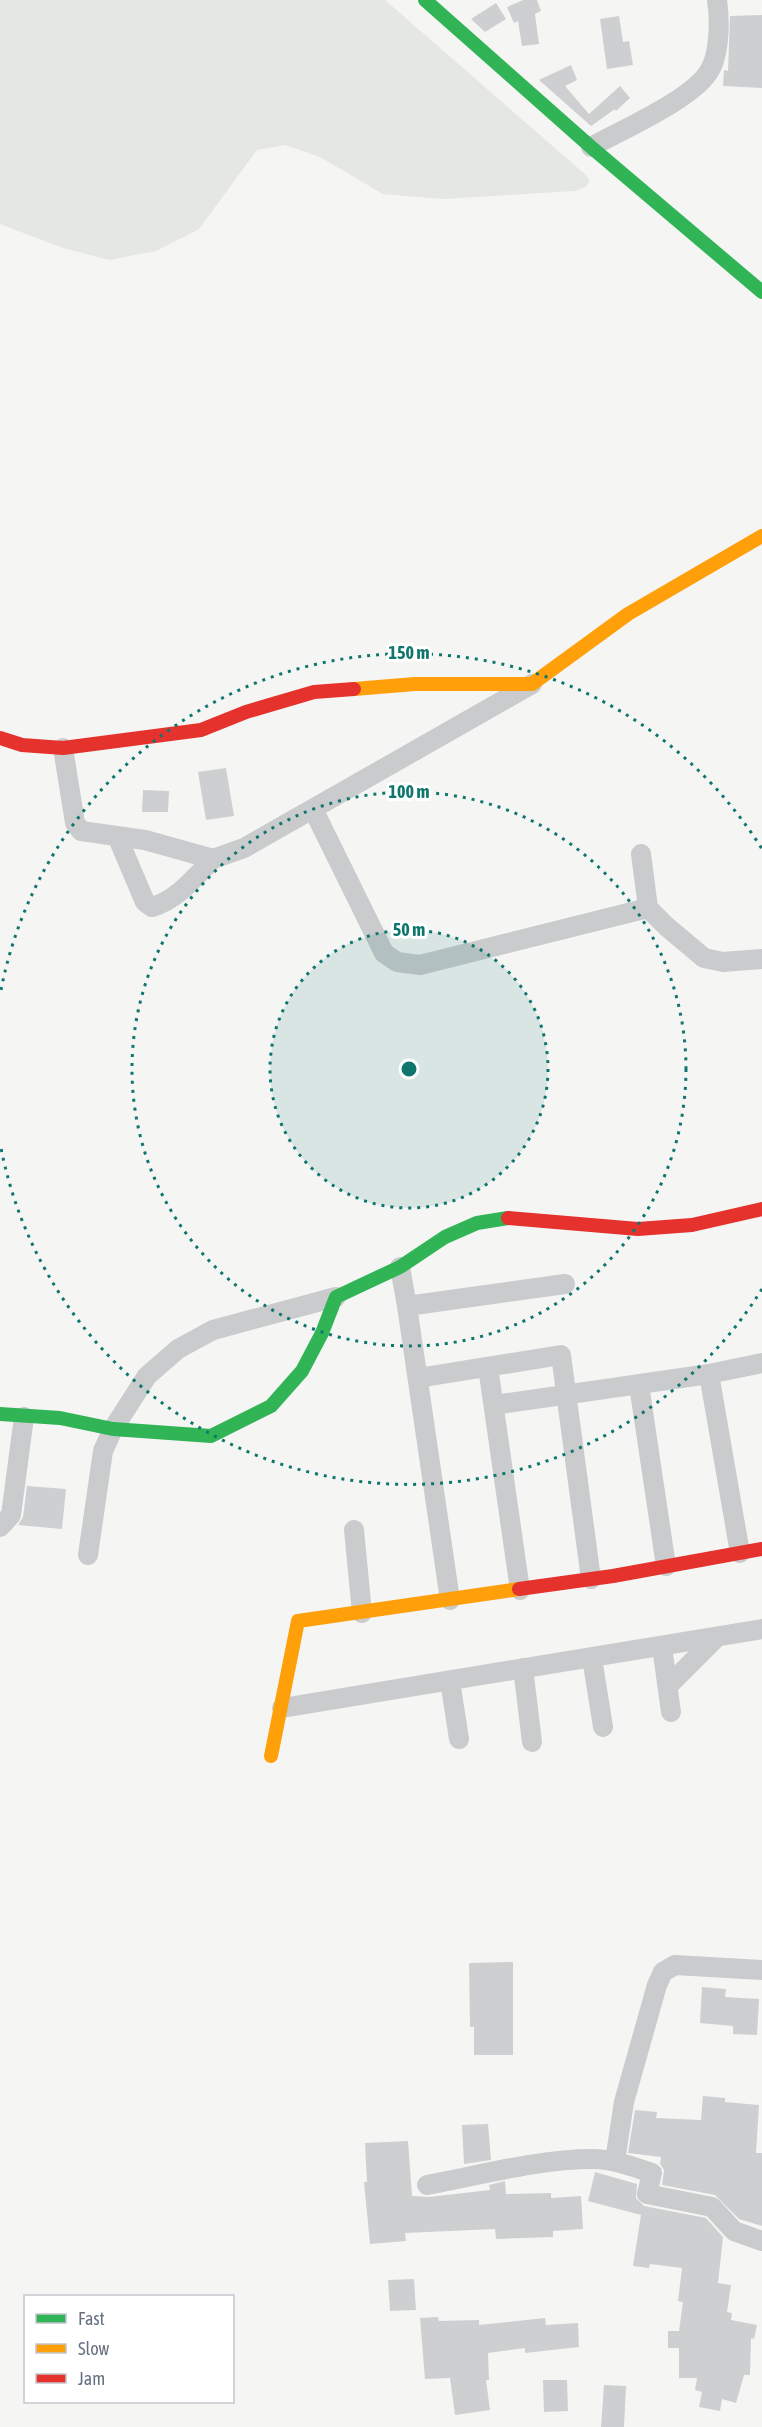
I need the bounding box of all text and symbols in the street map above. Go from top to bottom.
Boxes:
text: 150 m [389,642,429,663]
text: 100 m [389,781,429,802]
text: 50 m [393,919,425,940]
centre of rings [399,1059,419,1079]
legend [24,2295,234,2403]
text: Fast [78,2308,105,2329]
text: Slow [78,2338,109,2359]
text: Jam [78,2368,105,2389]

